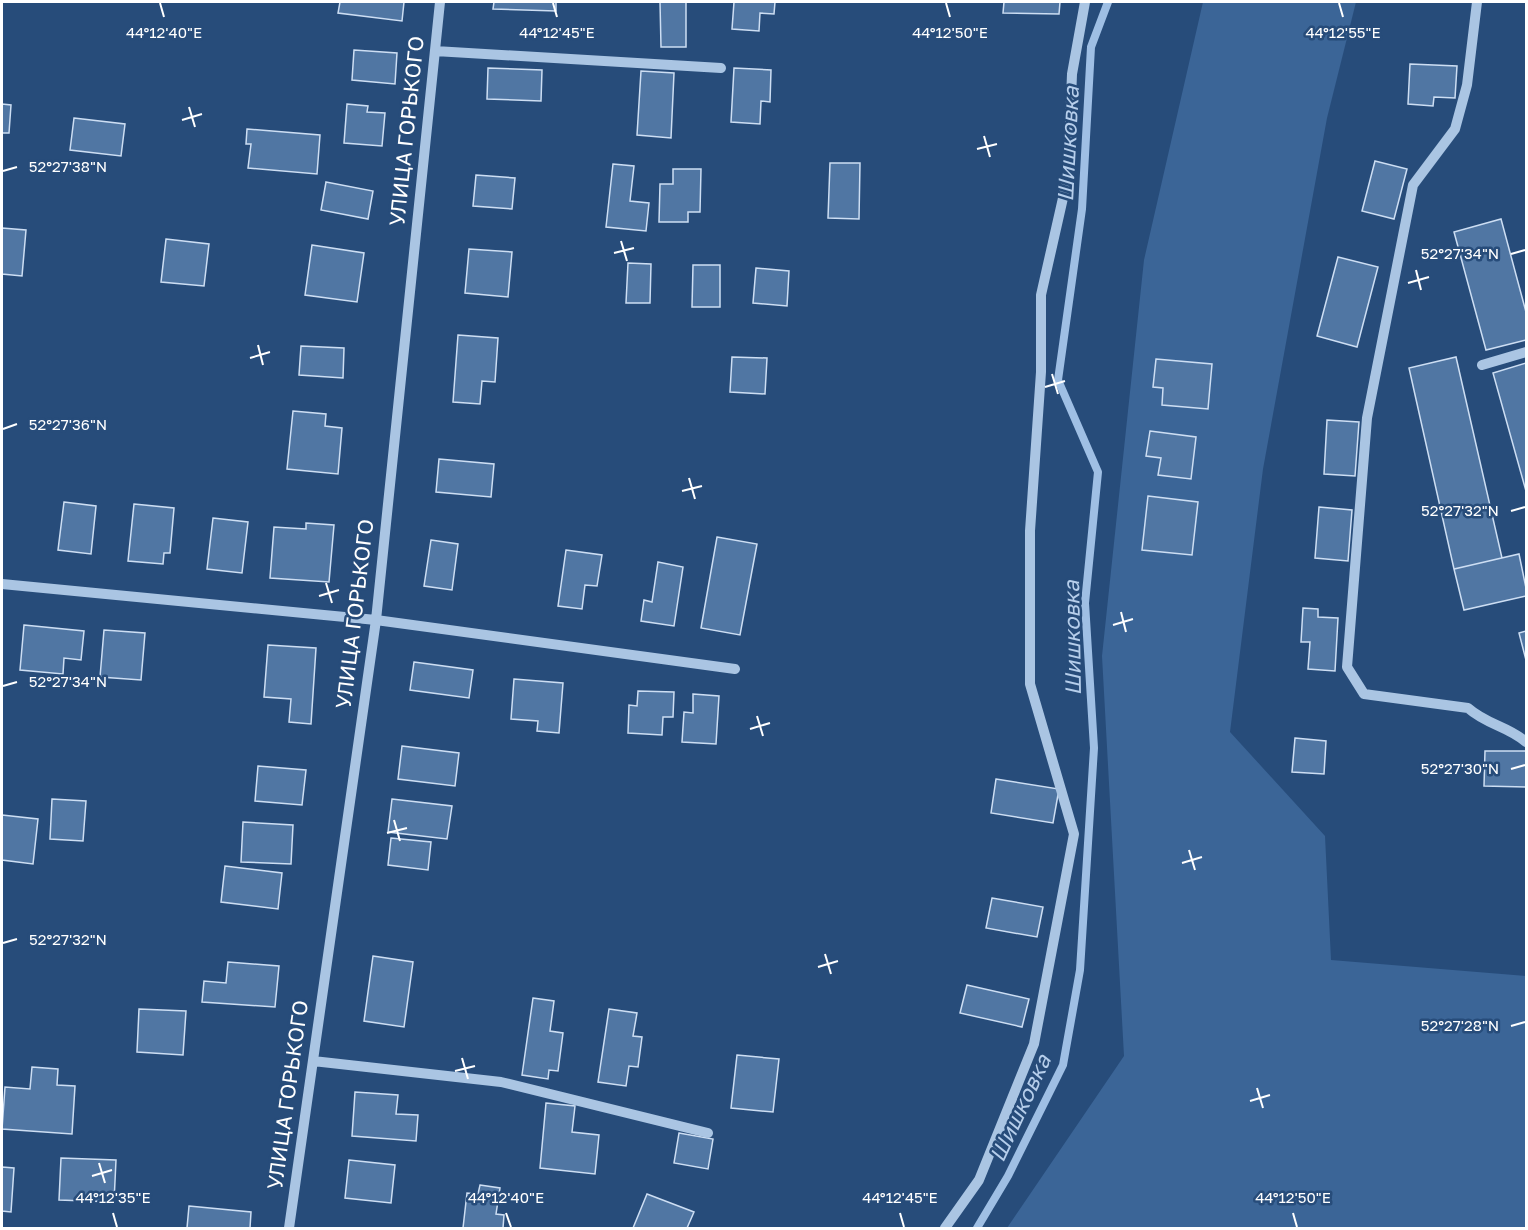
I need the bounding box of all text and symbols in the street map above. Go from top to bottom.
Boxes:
text: 44°12'40"E [126,23,202,41]
text: 44°12'45"E [519,23,595,41]
text: 44°12'50"E [912,23,988,41]
text: 44°12'55"E [1305,23,1381,41]
street label: УЛИЦА ГОРЬКОГО [383,35,429,227]
water label: Шишковка [1051,84,1084,202]
text: 52°27'38"N [29,157,107,175]
text: 52°27'34"N [1421,244,1499,262]
text: 52°27'36"N [29,415,107,433]
text: 52°27'32"N [1421,501,1499,519]
street label: УЛИЦА ГОРЬКОГО [329,518,379,710]
water label: Шишковка [1057,579,1086,696]
text: 52°27'34"N [29,672,107,690]
text: 52°27'30"N [1421,759,1499,777]
text: 52°27'32"N [29,930,107,948]
street label: УЛИЦА ГОРЬКОГО [261,999,313,1191]
text: 52°27'28"N [1421,1016,1499,1034]
water label: Шишковка [983,1048,1057,1166]
text: 44°12'35"E [75,1188,151,1206]
text: 44°12'40"E [468,1188,544,1206]
text: 44°12'45"E [862,1188,938,1206]
text: 44°12'50"E [1255,1188,1331,1206]

